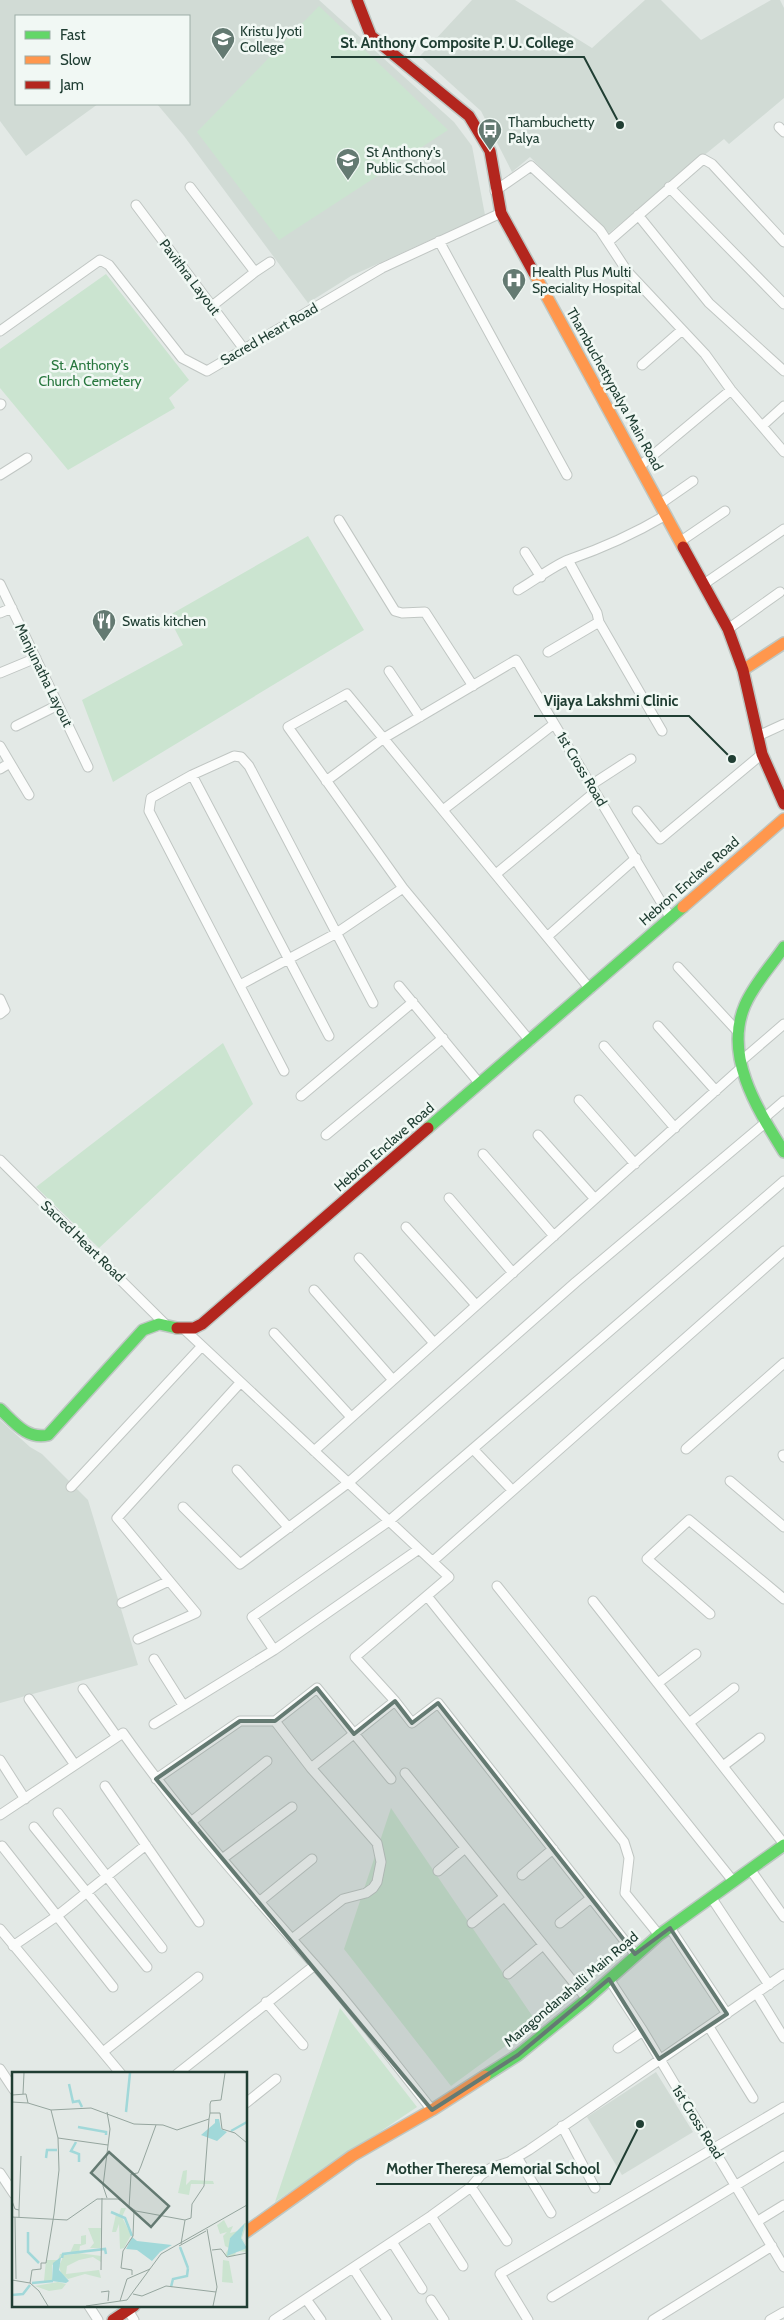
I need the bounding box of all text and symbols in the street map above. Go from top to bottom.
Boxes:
legend [15,15,190,105]
place label: Kristu Jyoti College [240,22,302,56]
text: Fast [60,26,85,44]
school or university icon: Kristu Jyoti College [210,26,236,60]
callout: St. Anthony Composite P. U. College [331,27,584,57]
text: St. Anthony Composite P. U. College [340,34,574,52]
text: Slow [60,51,91,69]
text: Jam [59,76,84,94]
place label: Thambuchetty Palya [508,113,595,147]
bus stop icon: Thambuchetty Palya [477,117,503,151]
place label: St Anthony's Public School [366,143,446,177]
school or university icon: St Anthony's Public School [335,147,361,181]
street label: Pavithra Layout [155,235,225,319]
place label: Health Plus Multi Speciality Hospital [532,263,642,297]
hospital icon: Health Plus Multi Speciality Hospital [501,267,527,301]
street label: Sacred Heart Road [217,299,321,369]
street label: Thambuchettypalya Main Road [563,304,667,474]
park label: St. Anthony's Church Cemetery [38,356,142,390]
restaurant icon: Swatis kitchen [91,608,117,642]
place label: Swatis kitchen [122,612,206,630]
street label: Manjunatha Layout [11,620,77,730]
callout: Vijaya Lakshmi Clinic [534,686,689,716]
text: Vijaya Lakshmi Clinic [544,692,678,710]
street label: 1st Cross Road [553,728,611,810]
street label: Hebron Enclave Road [635,833,743,929]
street label: Hebron Enclave Road [330,1099,438,1195]
street label: Sacred Heart Road [37,1196,129,1286]
street label: Maragondanahalli Main Road [500,1927,642,2051]
inset map [12,2072,248,2308]
street label: 1st Cross Road [668,2082,728,2162]
callout: Mother Theresa Memorial School [376,2154,610,2184]
text: Mother Theresa Memorial School [386,2160,600,2178]

